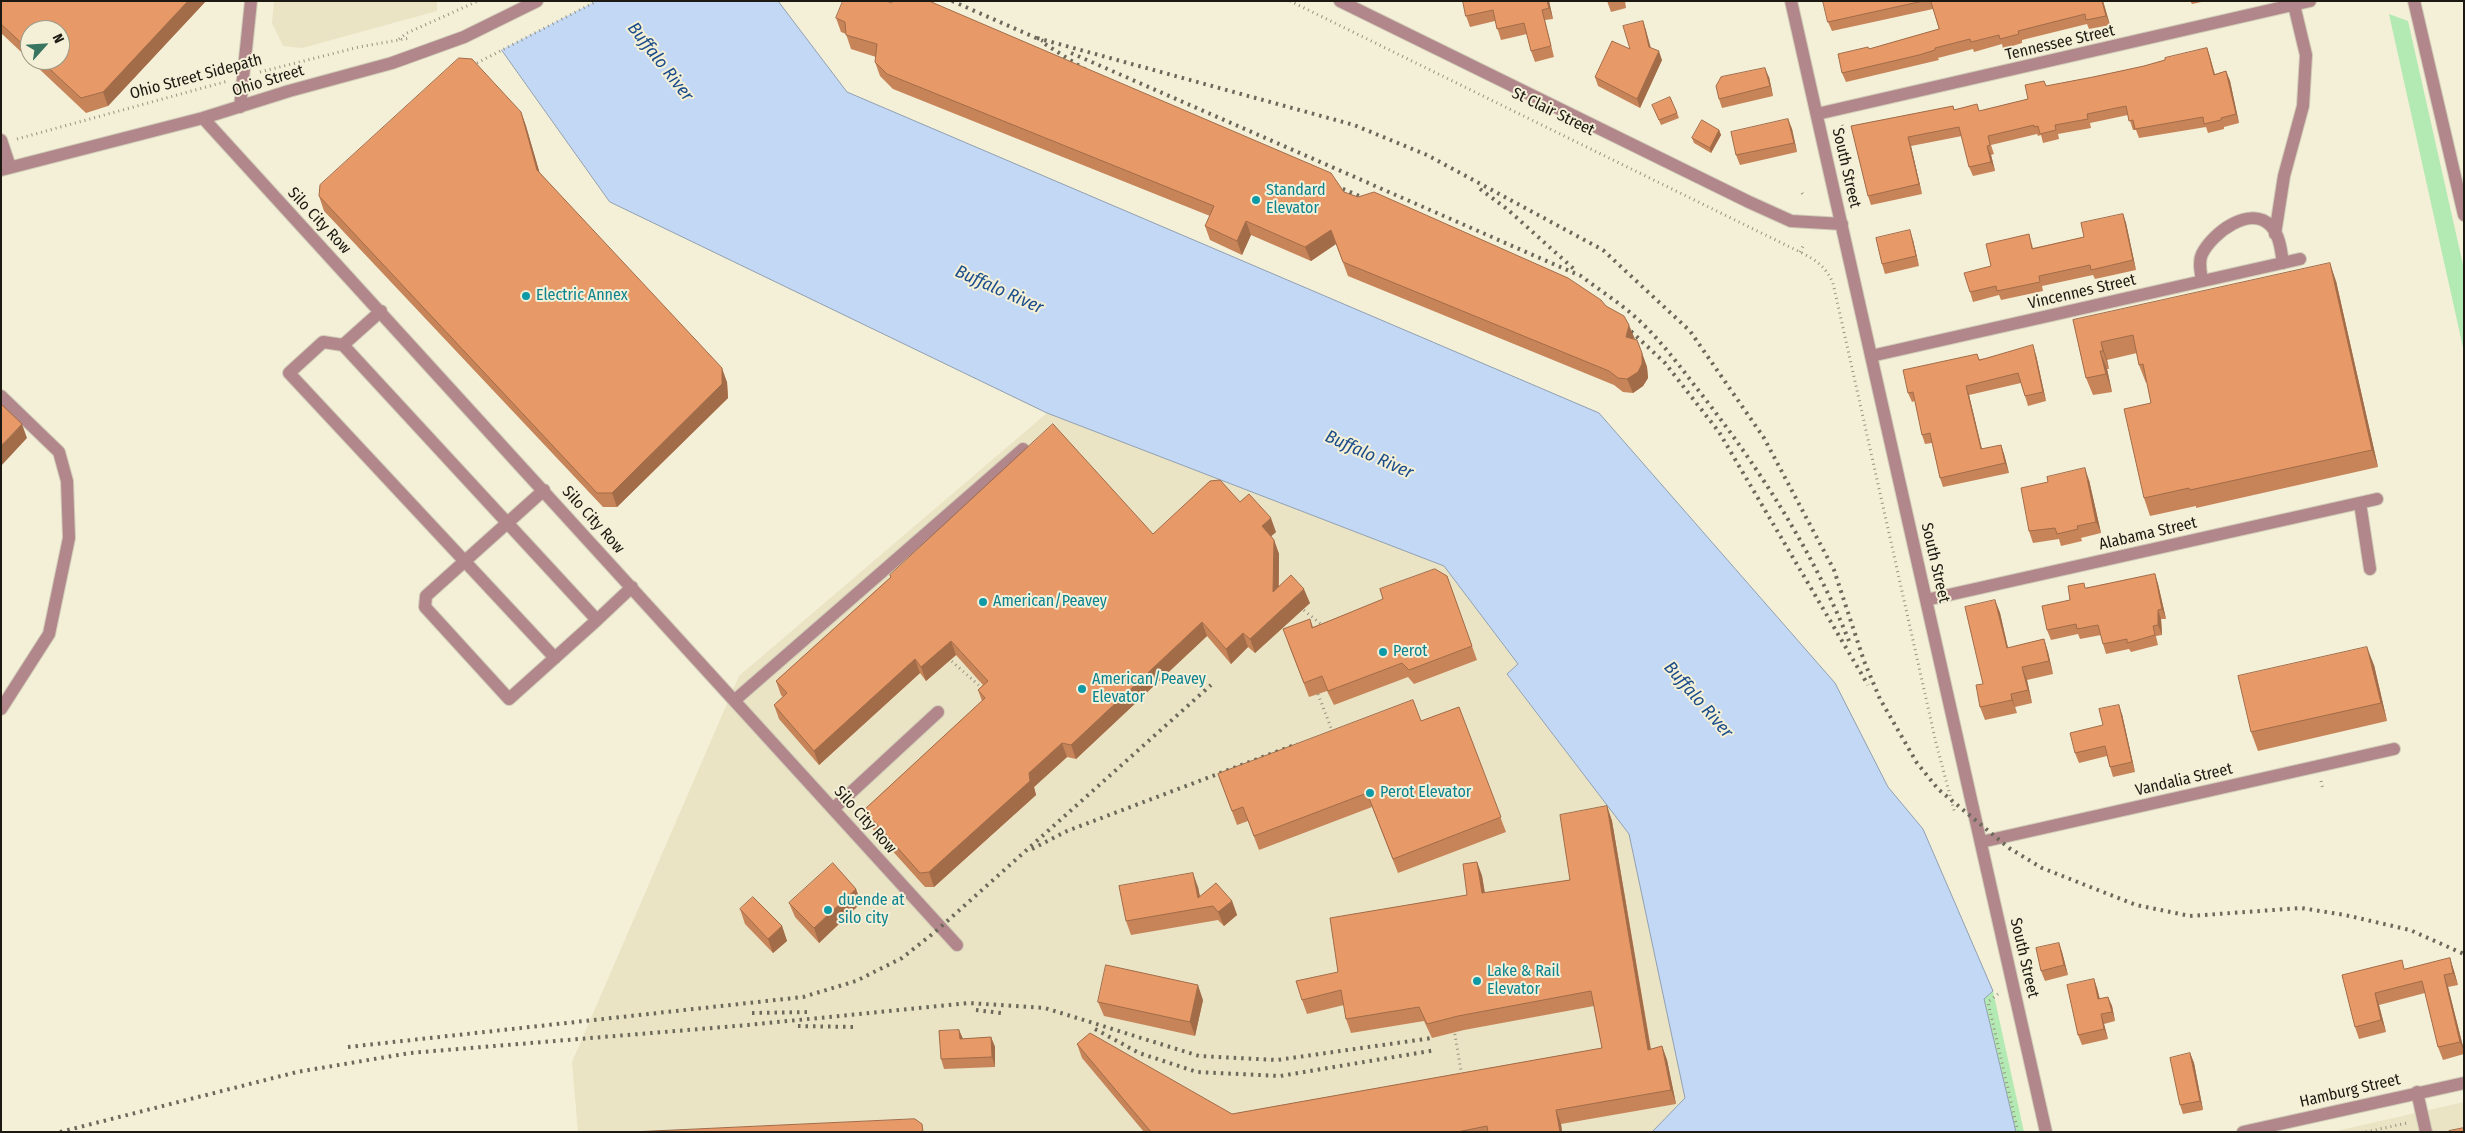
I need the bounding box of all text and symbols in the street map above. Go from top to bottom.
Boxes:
water label: Buffalo River [623,18,697,106]
north arrow [20,20,70,70]
street label: Tennessee Street [2003,21,2117,65]
text: N [49,31,68,46]
street label: Ohio Street Sidepath [128,50,264,104]
street label: Ohio Street [230,61,306,101]
street label: St Clair Street [1509,84,1597,140]
street label: South Street [1827,126,1865,210]
place label: Standard Elevator [1266,181,1325,219]
street label: Silo City Row [283,184,355,258]
marker: Standard Elevator [1250,194,1262,206]
water label: Buffalo River [952,261,1046,319]
street label: Vincennes Street [2026,270,2138,314]
place label: Electric Annex [536,286,628,306]
marker: Electric Annex [520,290,532,302]
water label: Buffalo River [1322,426,1416,484]
street label: Silo City Row [558,482,628,558]
street label: Alabama Street [2097,513,2199,555]
street label: South Street [1916,521,1954,605]
place label: American/Peavey [993,592,1107,612]
marker: American/Peavey [977,596,989,608]
place label: Perot [1393,642,1428,662]
marker: Perot [1377,646,1389,658]
water label: Buffalo River [1659,657,1737,743]
place label: American/Peavey Elevator [1092,670,1206,708]
marker: American/Peavey Elevator [1076,683,1088,695]
street label: Vandalia Street [2133,759,2235,801]
street label: Silo City Row [830,782,900,858]
place label: Perot Elevator [1380,783,1471,803]
marker: Perot Elevator [1364,787,1376,799]
place label: duende at silo city [838,891,905,929]
marker: duende at silo city [822,904,834,916]
street label: South Street [2005,916,2043,1000]
place label: Lake & Rail Elevator [1487,962,1560,1000]
marker: Lake & Rail Elevator [1471,975,1483,987]
street label: Hamburg Street [2298,1070,2402,1112]

